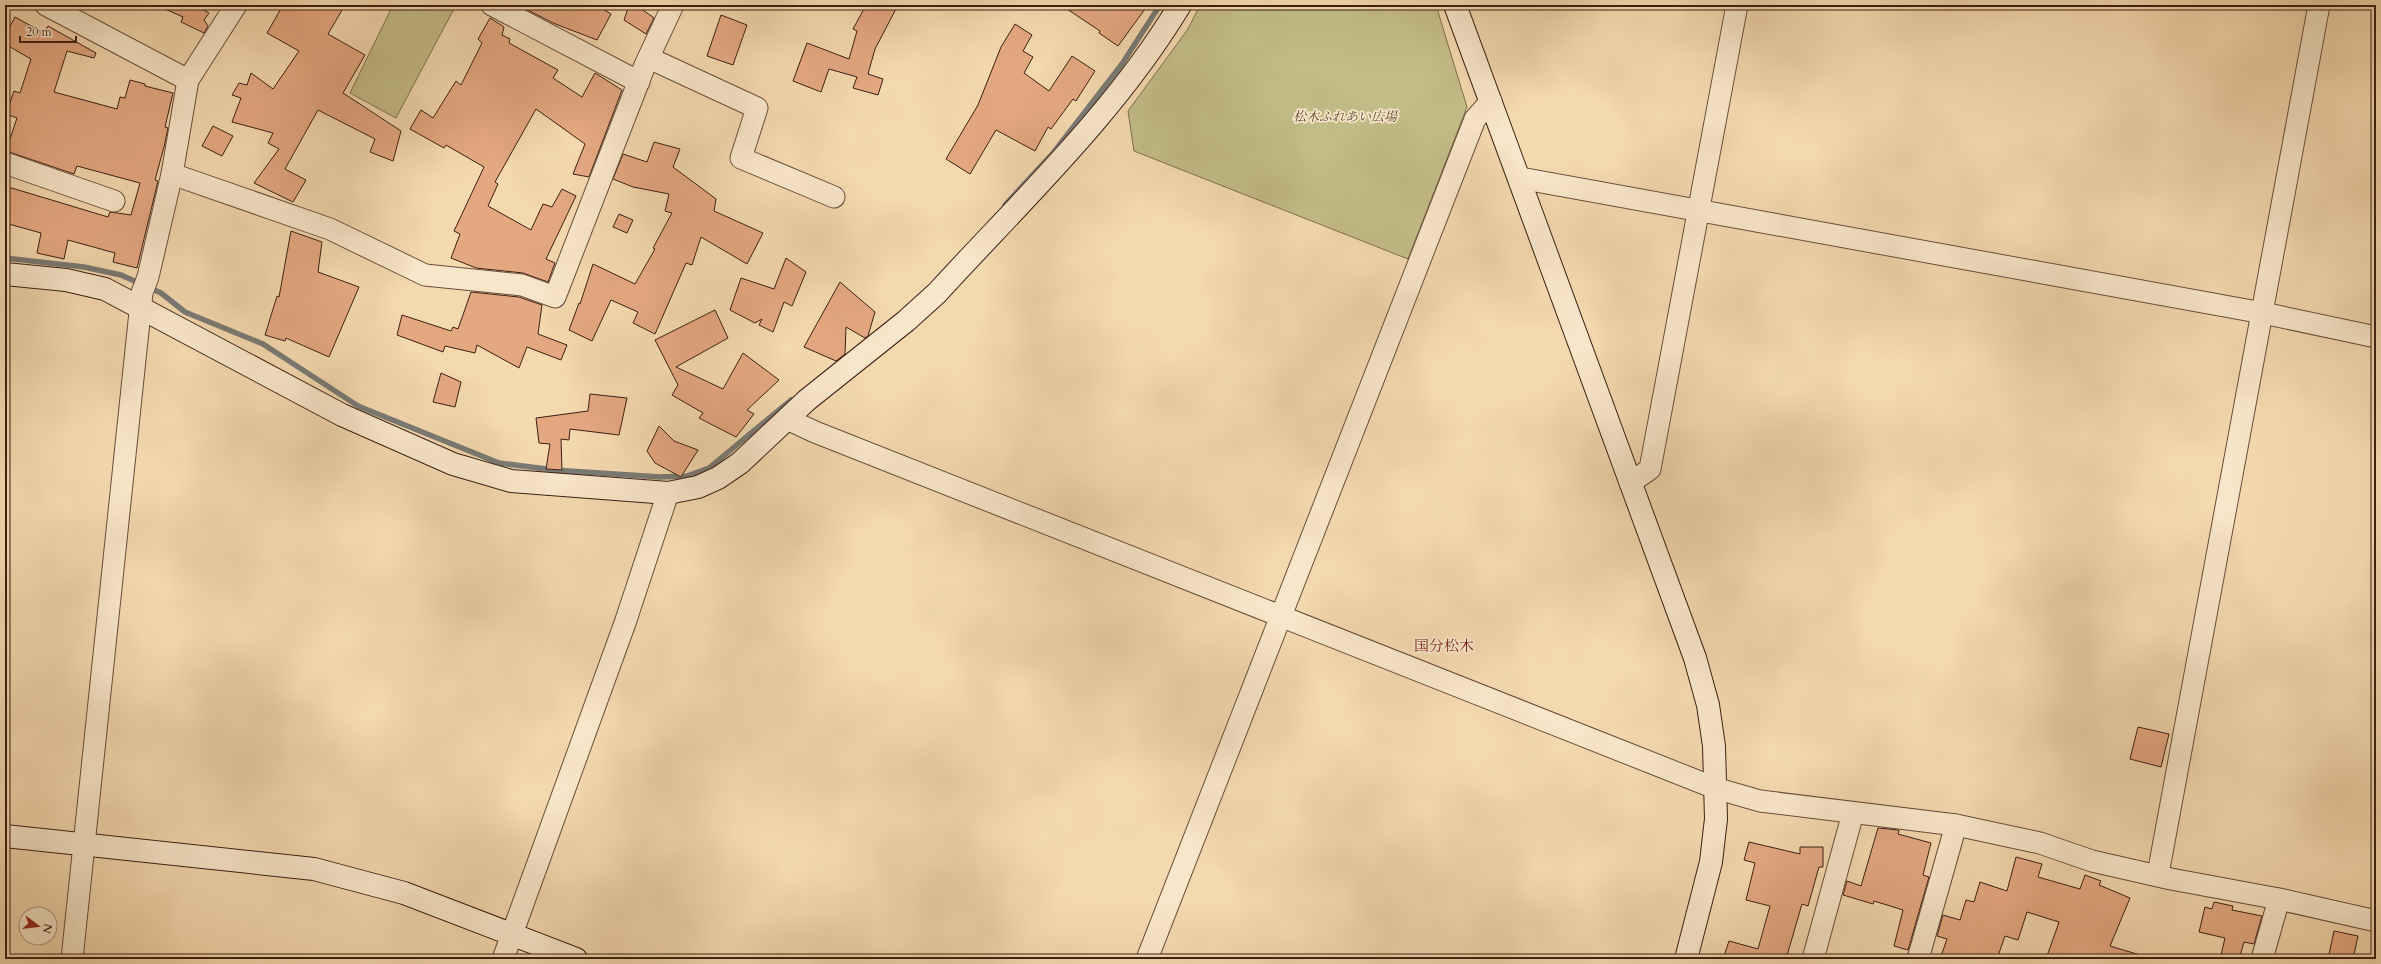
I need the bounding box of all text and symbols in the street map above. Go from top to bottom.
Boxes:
scale bar [20,18,76,44]
text: 20 m [26,24,53,40]
park label: 松木ふれあい広場 [1293,108,1398,126]
district label: 国分松木 [1414,636,1474,656]
north arrow [18,906,58,946]
text: N [39,922,56,935]

